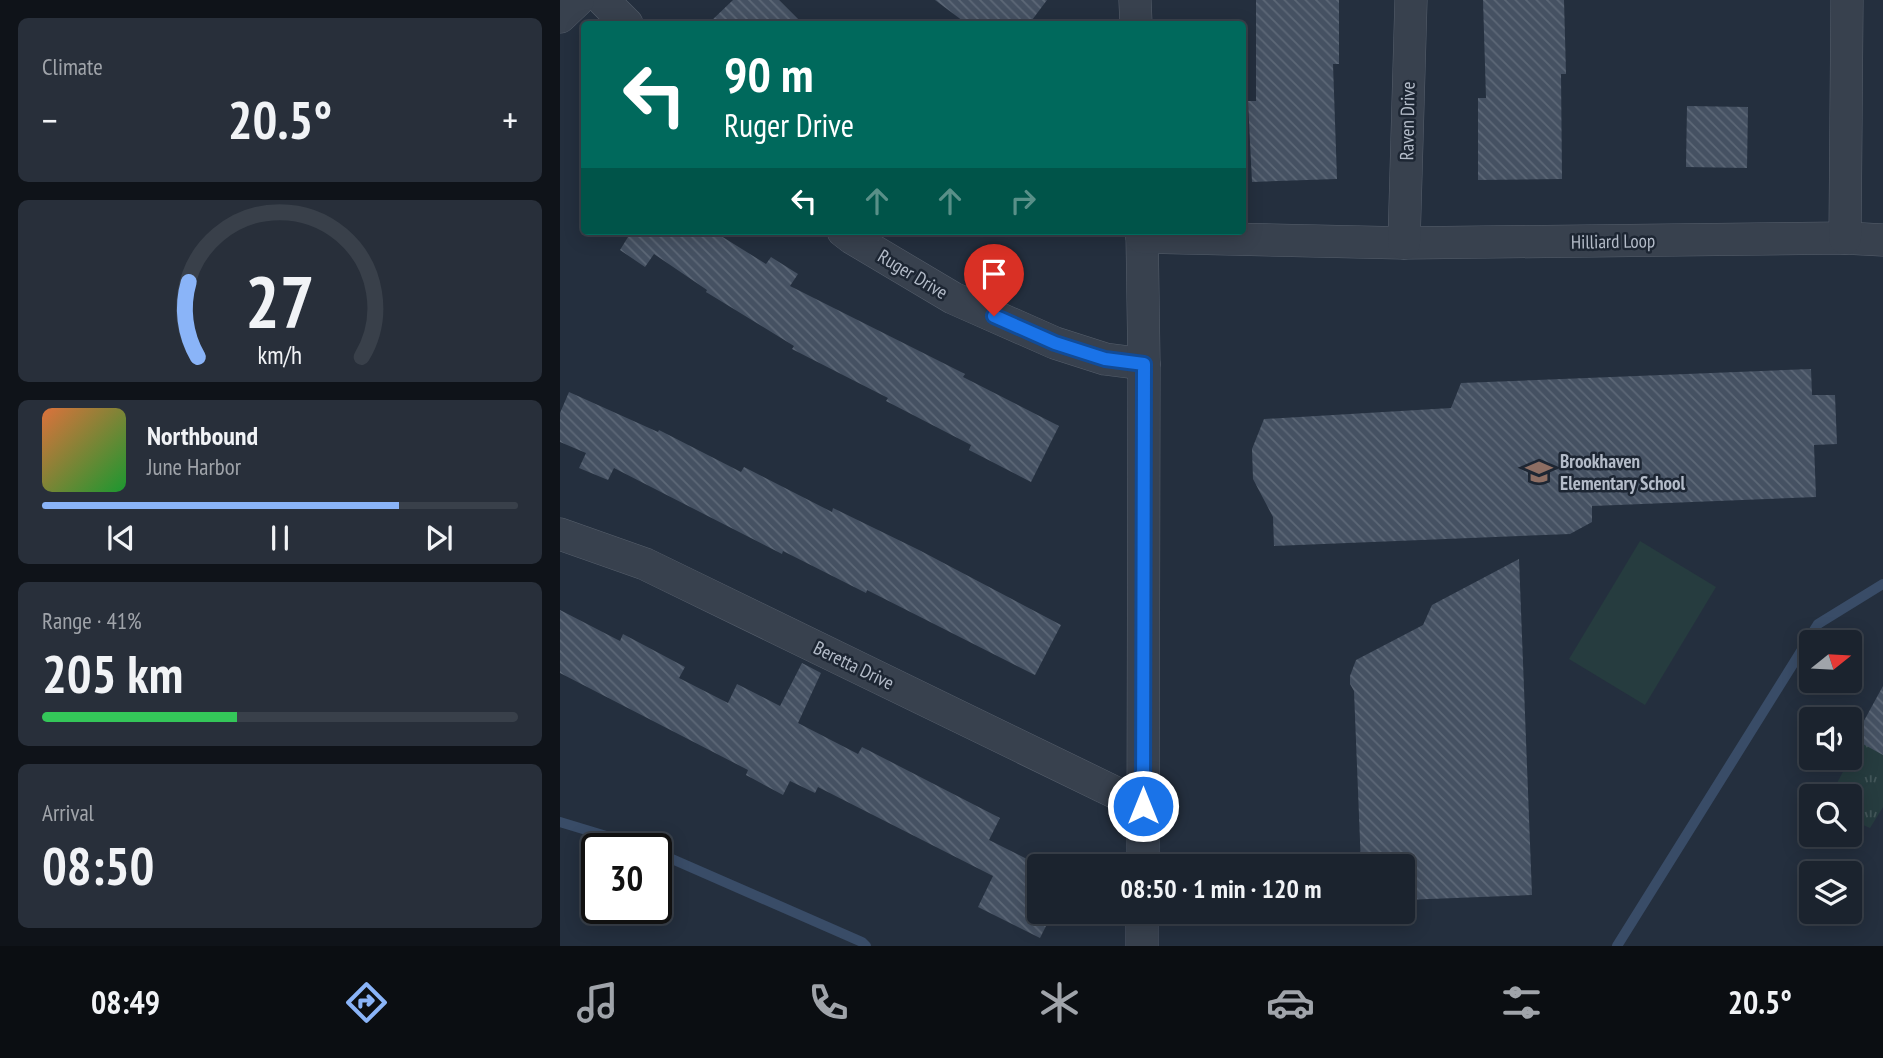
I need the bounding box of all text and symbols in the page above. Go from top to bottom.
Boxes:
text: 90 m [724,42,813,106]
icon: left [609,49,700,140]
text: Climate [42,52,103,81]
street label: Raven Drive [1394,81,1420,161]
text: 20.5° [228,86,332,153]
text: − [42,95,58,144]
text: + [502,95,518,144]
text: Ruger Drive [724,104,854,146]
icon: left [785,182,823,220]
icon: ahead [858,182,896,220]
icon: ahead [931,182,969,220]
icon: right [1004,182,1042,220]
street label: Hilliard Loop [1571,228,1655,254]
street label: Ruger Drive [874,244,952,304]
pin [964,244,1024,316]
text: 27 [245,253,315,347]
icon: arrive [975,255,1013,293]
text: km/h [258,339,302,371]
text: Northbound [147,419,258,452]
place label: Brookhaven Elementary School [1560,449,1685,495]
text: June Harbor [147,452,241,481]
school or university icon: Brookhaven Elementary School [1524,457,1554,487]
icon: previous [102,519,140,557]
icon: pause [261,519,299,557]
icon: next [420,519,458,557]
text: Range · 41% [42,606,142,635]
north arrow [1799,630,1862,693]
map controls [1799,630,1862,924]
street label: Beretta Drive [810,635,898,695]
text: 205 km [42,640,183,707]
button: sound [1799,707,1862,770]
position arrow [1106,769,1180,843]
button: search [1799,784,1862,847]
text: Arrival [42,798,94,827]
text: 08:50 [42,832,154,899]
speed limit sign: 30 [581,833,672,924]
button: layers [1799,861,1862,924]
text: 08:50 · 1 min · 120 m [1121,872,1321,905]
icon: directions [342,978,391,1027]
icon: music [573,978,622,1027]
icon: phone [804,978,853,1027]
icon: climate [1035,978,1084,1027]
icon: car [1266,978,1315,1027]
icon: filters [1497,978,1546,1027]
text: 08:49 [91,981,160,1023]
text: 20.5° [1728,981,1792,1023]

